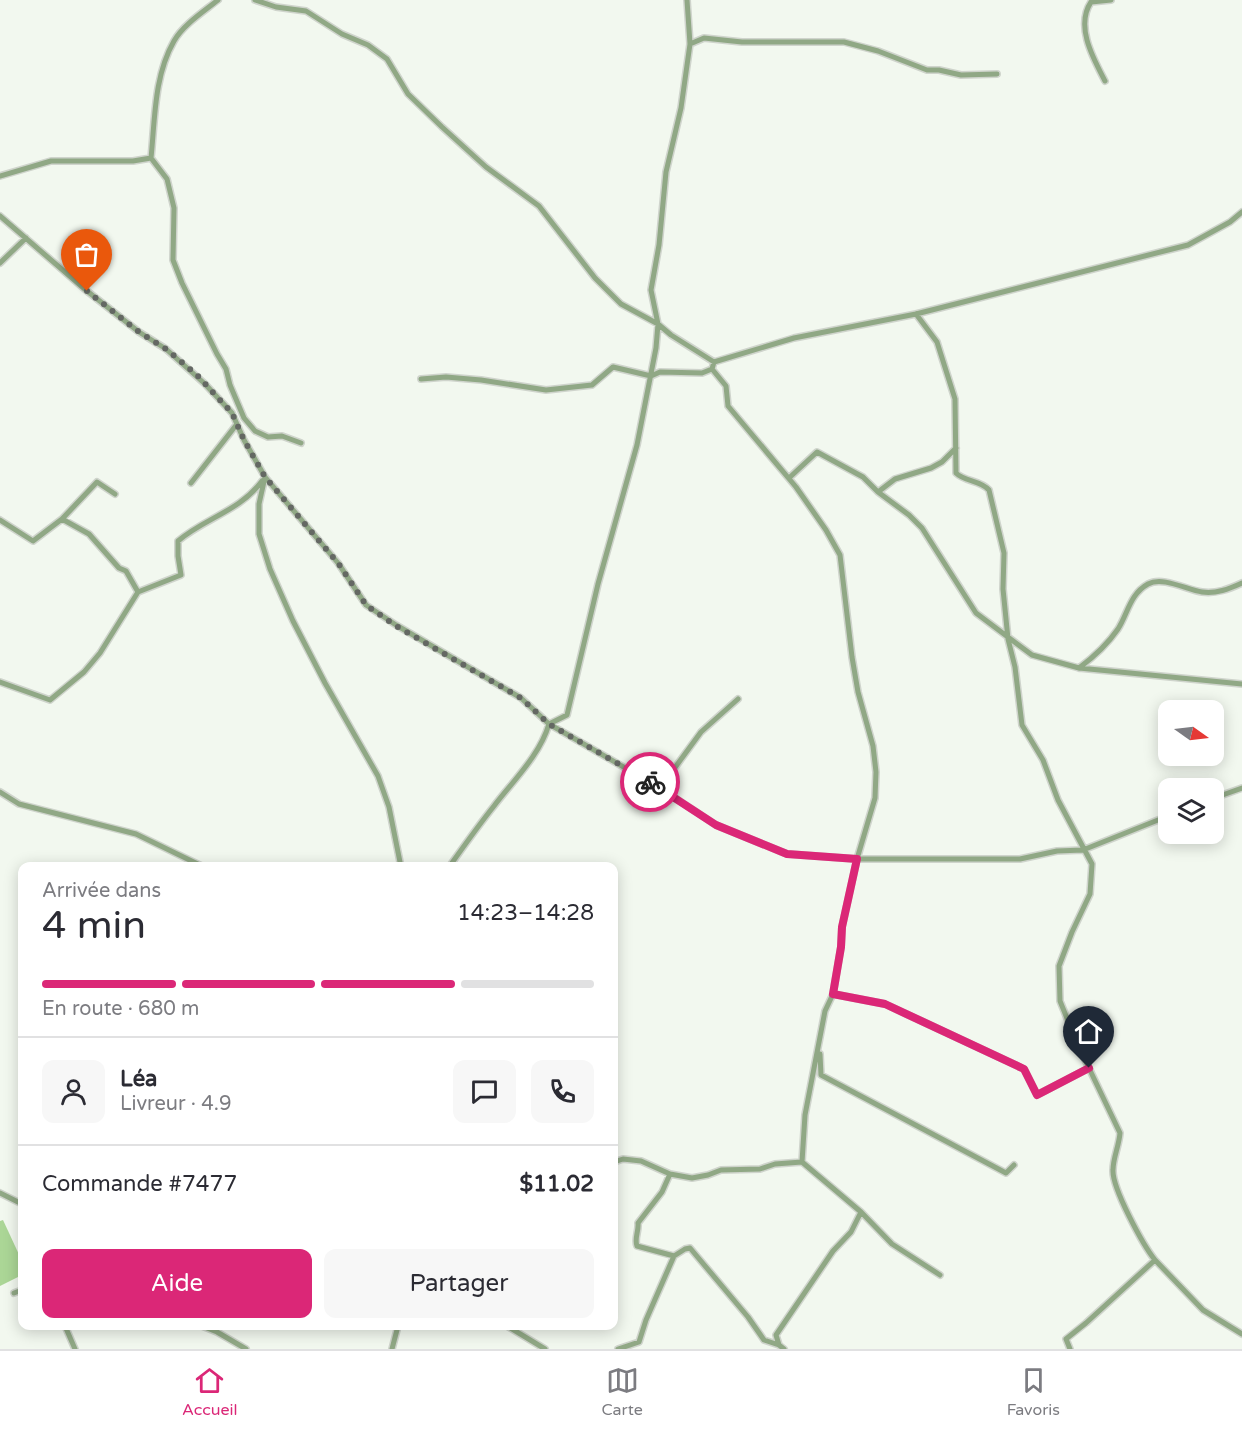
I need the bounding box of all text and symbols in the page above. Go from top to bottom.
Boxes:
pin [61,229,112,291]
icon: bag [70,238,103,271]
north arrow [1158,700,1224,766]
map controls [1158,700,1224,844]
courier [620,752,680,812]
icon: bike [634,766,667,799]
button: layers [1158,778,1224,844]
text: Arrivée dans [42,879,161,903]
text: 14:23–14:28 [457,900,594,926]
text: 4 min [42,902,146,949]
text: En route · 680 m [42,997,199,1021]
pin [1063,1006,1114,1068]
icon: home [1072,1015,1105,1048]
button: person [42,1060,105,1123]
button: chat [453,1060,516,1123]
button: phone [531,1060,594,1123]
text: Léa [120,1066,158,1092]
text: Livreur · 4.9 [120,1092,232,1116]
text: Commande #7477 [42,1171,237,1197]
text: $11.02 [519,1171,594,1197]
button: Aide [42,1249,312,1318]
button: Partager [324,1249,594,1318]
tab: Accueil [182,1364,238,1420]
tab: Carte [601,1364,643,1420]
tab: Favoris [1007,1364,1060,1420]

